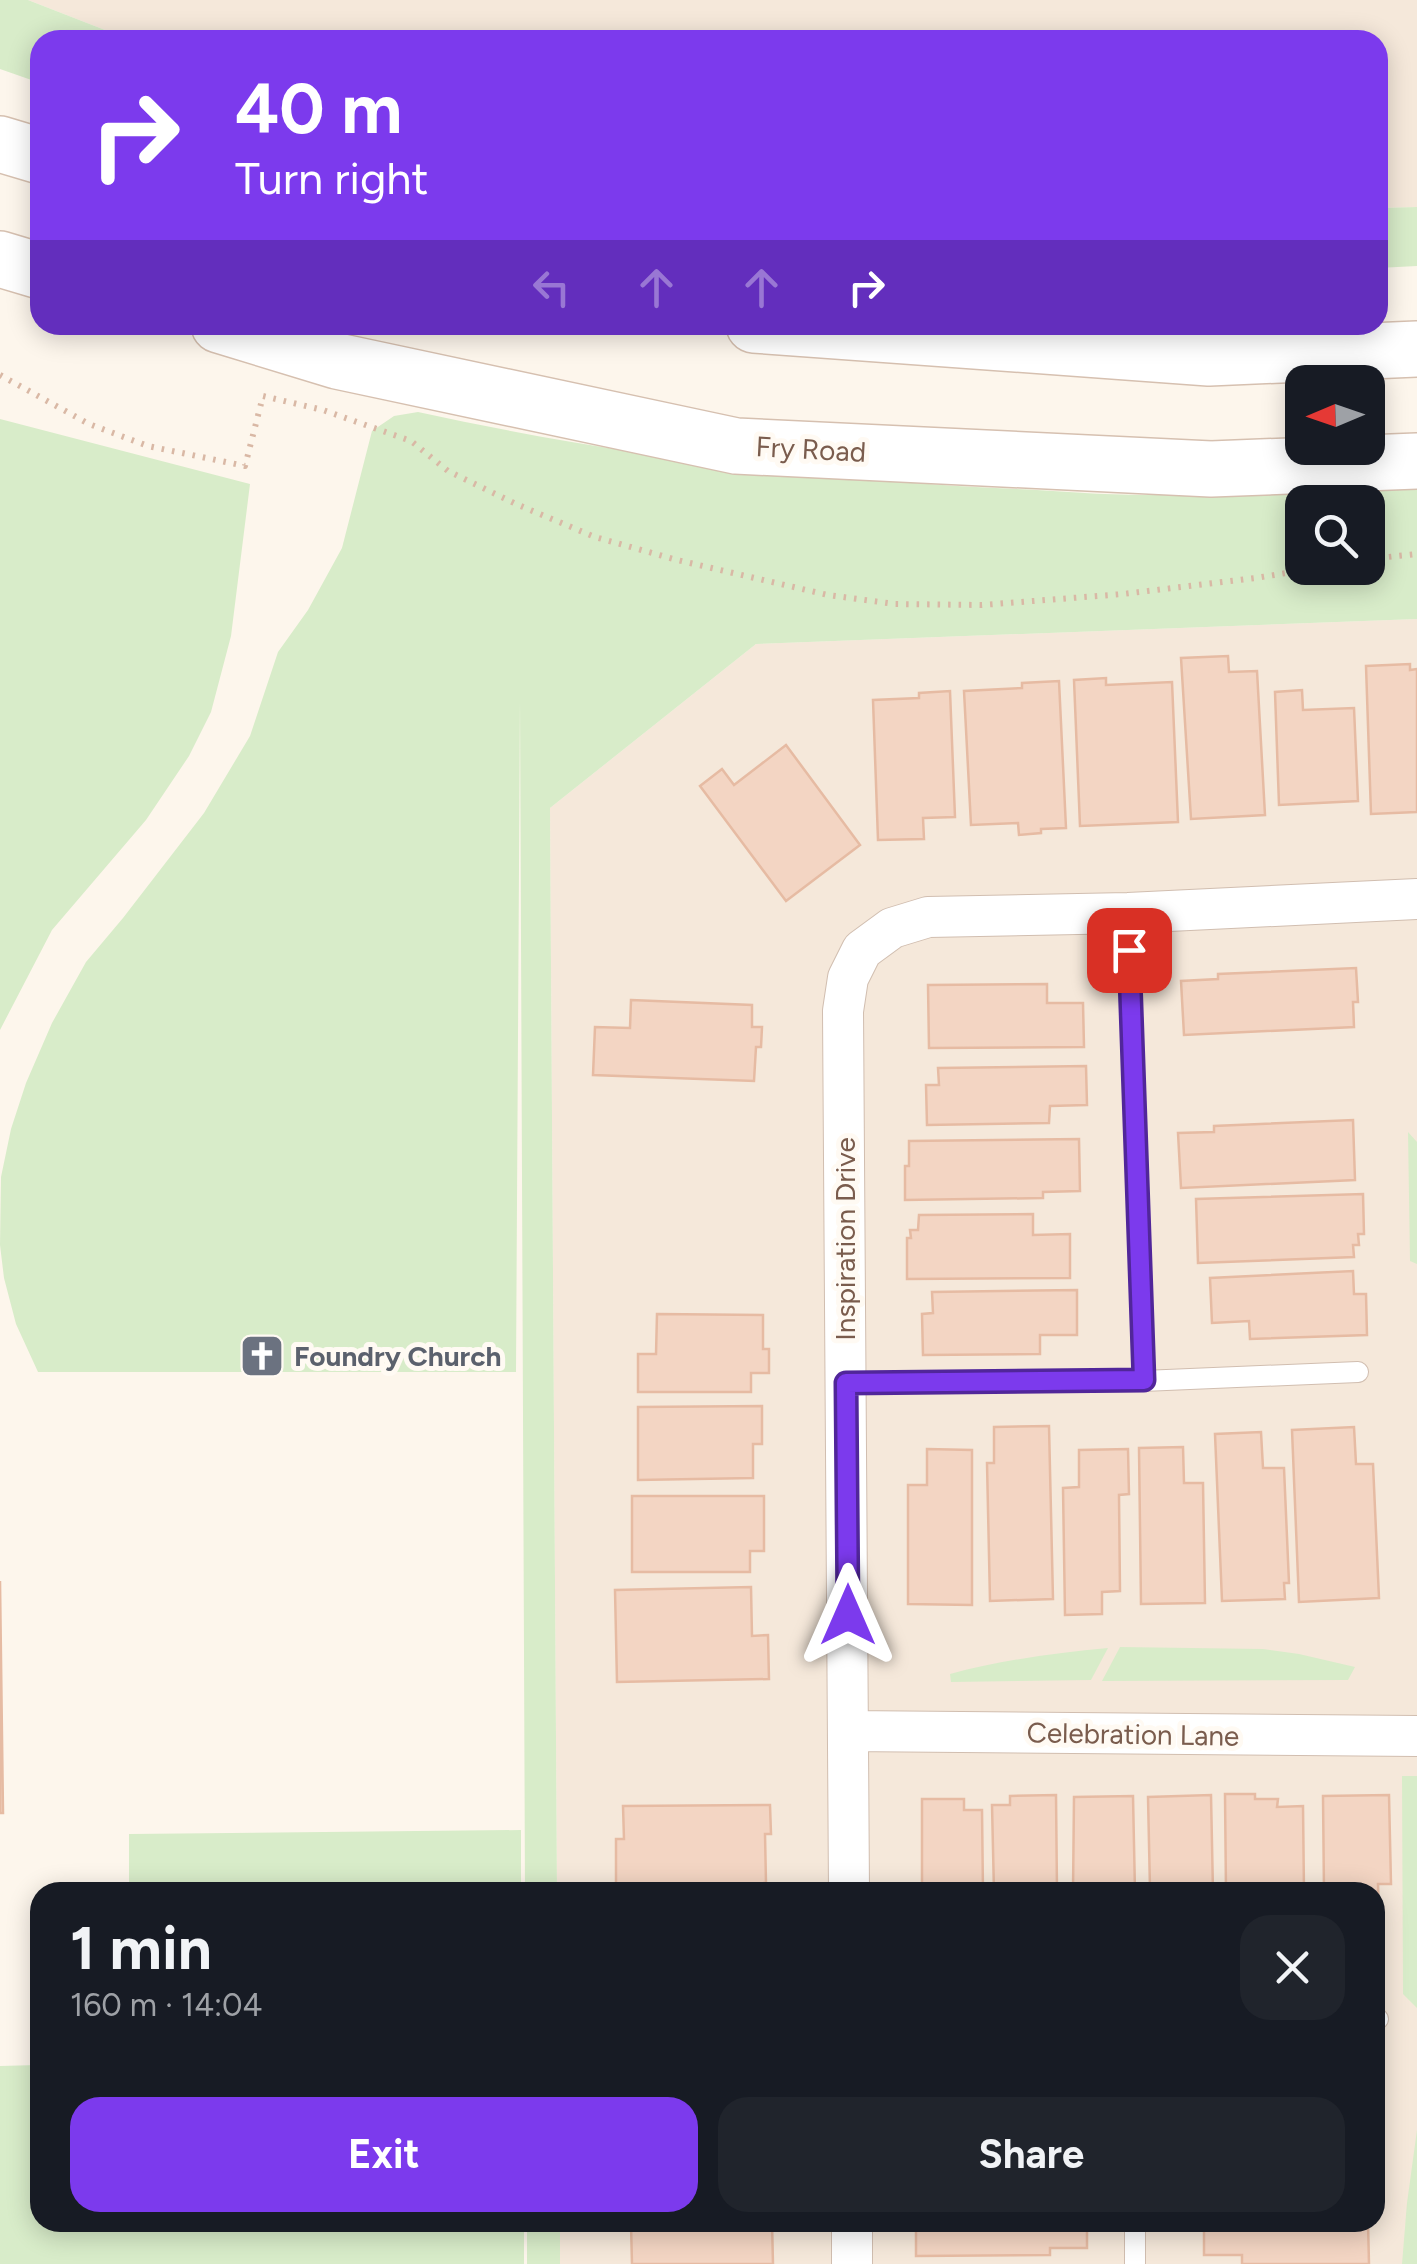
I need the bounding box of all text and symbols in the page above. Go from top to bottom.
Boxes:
text: 40 m [235,66,402,151]
icon: right [70,70,200,200]
text: Turn right [235,151,428,205]
icon: left [524,260,579,315]
icon: ahead [629,260,684,315]
icon: ahead [734,260,789,315]
icon: right [839,260,894,315]
north arrow [1285,365,1385,465]
map controls [1285,365,1385,585]
street label: Fry Road [755,429,867,469]
button: search [1285,485,1385,585]
pin [1087,908,1172,993]
icon: arrive [1102,923,1157,978]
street label: Inspiration Drive [828,1137,862,1341]
church icon: Foundry Church [239,1333,285,1379]
place label: Foundry Church [294,1339,501,1373]
position arrow [796,1563,900,1667]
street label: Celebration Lane [1026,1715,1240,1753]
text: 1 min [70,1912,212,1984]
button: close [1240,1915,1345,2020]
text: 160 m · 14:04 [70,1986,262,2024]
button: Exit [70,2097,698,2212]
button: Share [718,2097,1345,2212]

